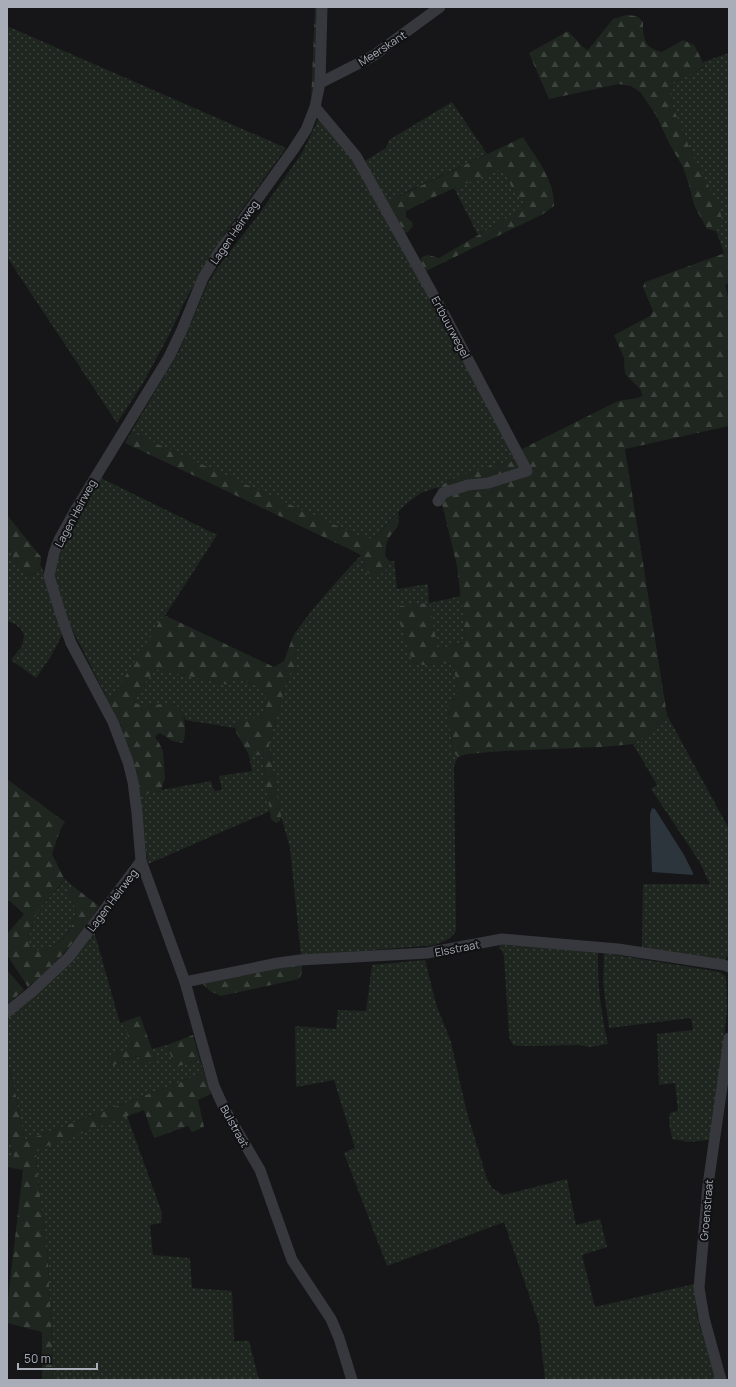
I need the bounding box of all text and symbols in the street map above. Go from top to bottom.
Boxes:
street label: Meerskant [355,27,409,69]
street label: Lagen Heirweg [206,197,262,267]
street label: Ertbuurwegel [428,293,474,361]
street label: Lagen Heirweg [51,476,99,550]
street label: Lagen Heirweg [83,866,141,934]
street label: Elsstraat [433,936,481,960]
street label: Bulstraat [217,1102,253,1150]
street label: Groenstraat [696,1179,716,1241]
scale bar [18,1345,97,1371]
text: 50 m [24,1350,51,1367]

